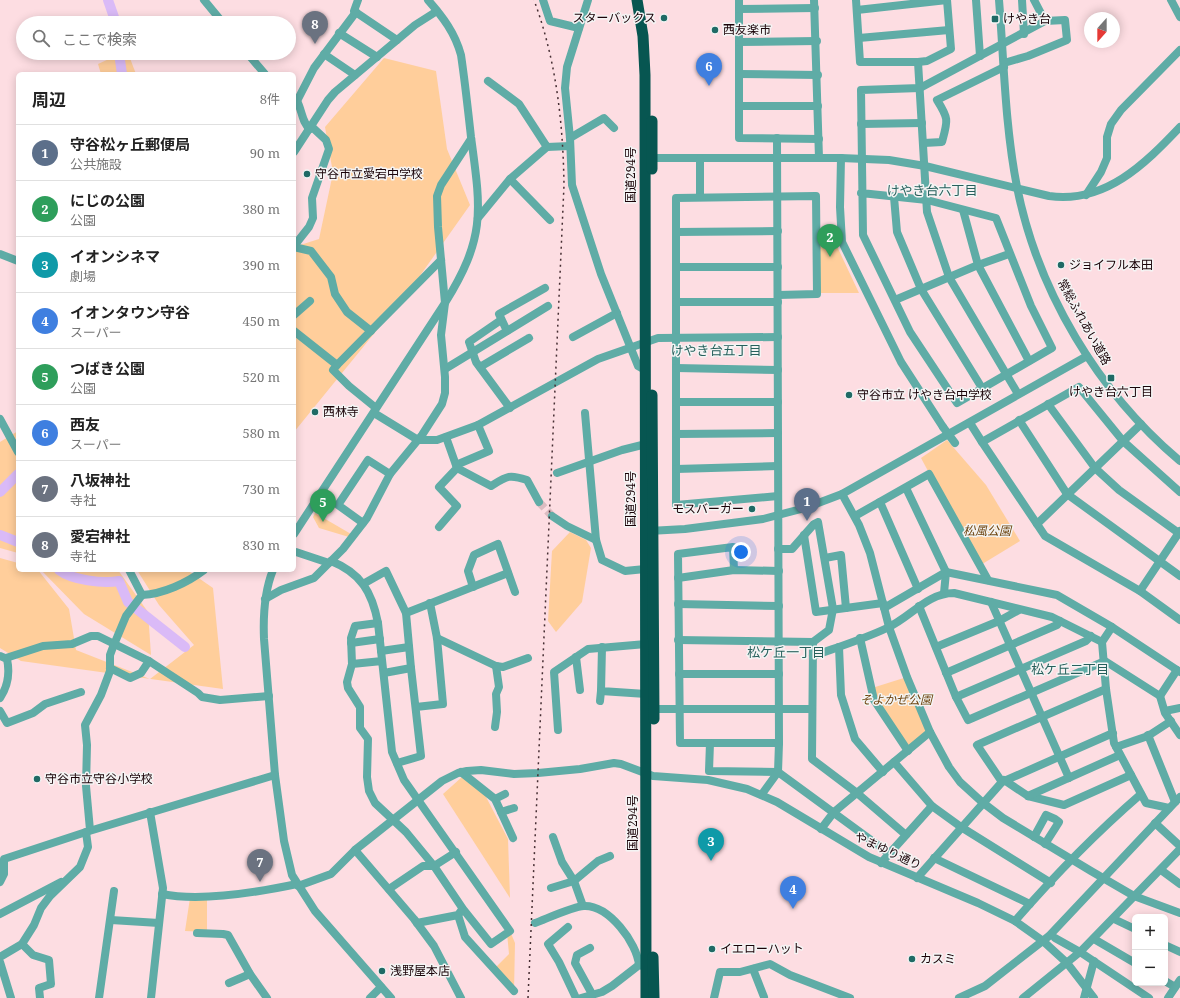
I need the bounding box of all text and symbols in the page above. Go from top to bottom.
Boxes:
place label: スターバックス [572,9,656,26]
place label: けやき台 [1003,10,1051,27]
pin: 8 [302,11,328,44]
north arrow [1084,12,1120,48]
marker: スターバックス [659,13,669,23]
marker: けやき台 [990,14,1000,24]
search box [16,16,296,60]
place label: 西友楽市 [723,21,771,38]
marker: 西友楽市 [710,25,720,35]
icon: search [30,27,52,49]
text: ここで検索 [62,29,137,49]
pin: 6 [696,53,722,86]
text: 周辺 [32,88,66,111]
text: 8件 [260,90,280,108]
text: 守谷松ヶ丘郵便局 [70,134,190,154]
text: 1 [41,144,49,162]
text: 90 m [250,144,280,162]
street label: 国道294号 [622,147,639,203]
text: 公共施設 [70,155,122,173]
place label: 守谷市立愛宕中学校 [315,165,423,182]
marker: 守谷市立愛宕中学校 [302,169,312,179]
district label: けやき台六丁目 [886,181,978,199]
text: にじの公園 [70,190,145,210]
text: 2 [41,200,49,218]
text: 380 m [243,200,280,218]
text: 公園 [70,211,96,229]
pin: 2 [817,224,843,257]
text: イオンシネマ [70,246,160,266]
text: 3 [41,256,49,274]
text: 390 m [243,256,280,274]
place label: ジョイフル本田 [1069,256,1153,273]
marker: ジョイフル本田 [1056,260,1066,270]
text: 劇場 [70,267,96,285]
street label: 常総ふれあい道路 [1054,276,1115,368]
text: イオンタウン守谷 [70,302,190,322]
text: 4 [41,312,49,330]
text: 450 m [243,312,280,330]
text: スーパー [70,323,122,341]
district label: けやき台五丁目 [670,341,762,359]
text: つばき公園 [70,358,145,378]
text: 5 [41,368,49,386]
text: 520 m [243,368,280,386]
marker: けやき台六丁目 [1106,373,1116,383]
text: 公園 [70,379,96,397]
place label: けやき台六丁目 [1069,383,1153,400]
place label: 守谷市立 けやき台中学校 [857,386,992,403]
marker: 守谷市立 けやき台中学校 [844,390,854,400]
place label: 西林寺 [323,403,359,420]
marker: 西林寺 [310,407,320,417]
text: 西友 [70,414,100,434]
text: 6 [41,424,49,442]
text: 580 m [243,424,280,442]
text: スーパー [70,435,122,453]
text: 八坂神社 [70,470,130,490]
street label: 国道294号 [622,471,639,527]
text: 7 [41,480,49,498]
text: 730 m [243,480,280,498]
pin: 1 [794,488,820,521]
pin: 5 [310,489,336,522]
text: 寺社 [70,491,96,509]
place label: モスバーガー [672,500,744,517]
marker: モスバーガー [747,504,757,514]
park label: 松風公園 [963,522,1013,539]
text: 愛宕神社 [70,526,130,546]
text: 8 [41,536,49,554]
text: 830 m [243,536,280,554]
your location [731,542,751,562]
text: 寺社 [70,547,96,565]
district label: 松ケ丘一丁目 [747,643,825,661]
district label: 松ケ丘二丁目 [1031,660,1109,678]
park label: そよかぜ公園 [860,691,934,708]
place label: 守谷市立守谷小学校 [45,770,153,787]
marker: 守谷市立守谷小学校 [32,774,42,784]
street label: 国道294号 [624,795,641,851]
pin: 3 [698,828,724,861]
street label: やまゆり通り [852,828,924,873]
pin: 7 [247,849,273,882]
pin: 4 [780,876,806,909]
map controls [1132,914,1168,986]
button: + [1132,914,1168,950]
place label: イエローハット [720,940,804,957]
marker: イエローハット [707,944,717,954]
place label: カスミ [920,950,956,967]
button: − [1132,950,1168,986]
marker: カスミ [907,954,917,964]
place label: 浅野屋本店 [390,962,450,979]
marker: 浅野屋本店 [377,966,387,976]

